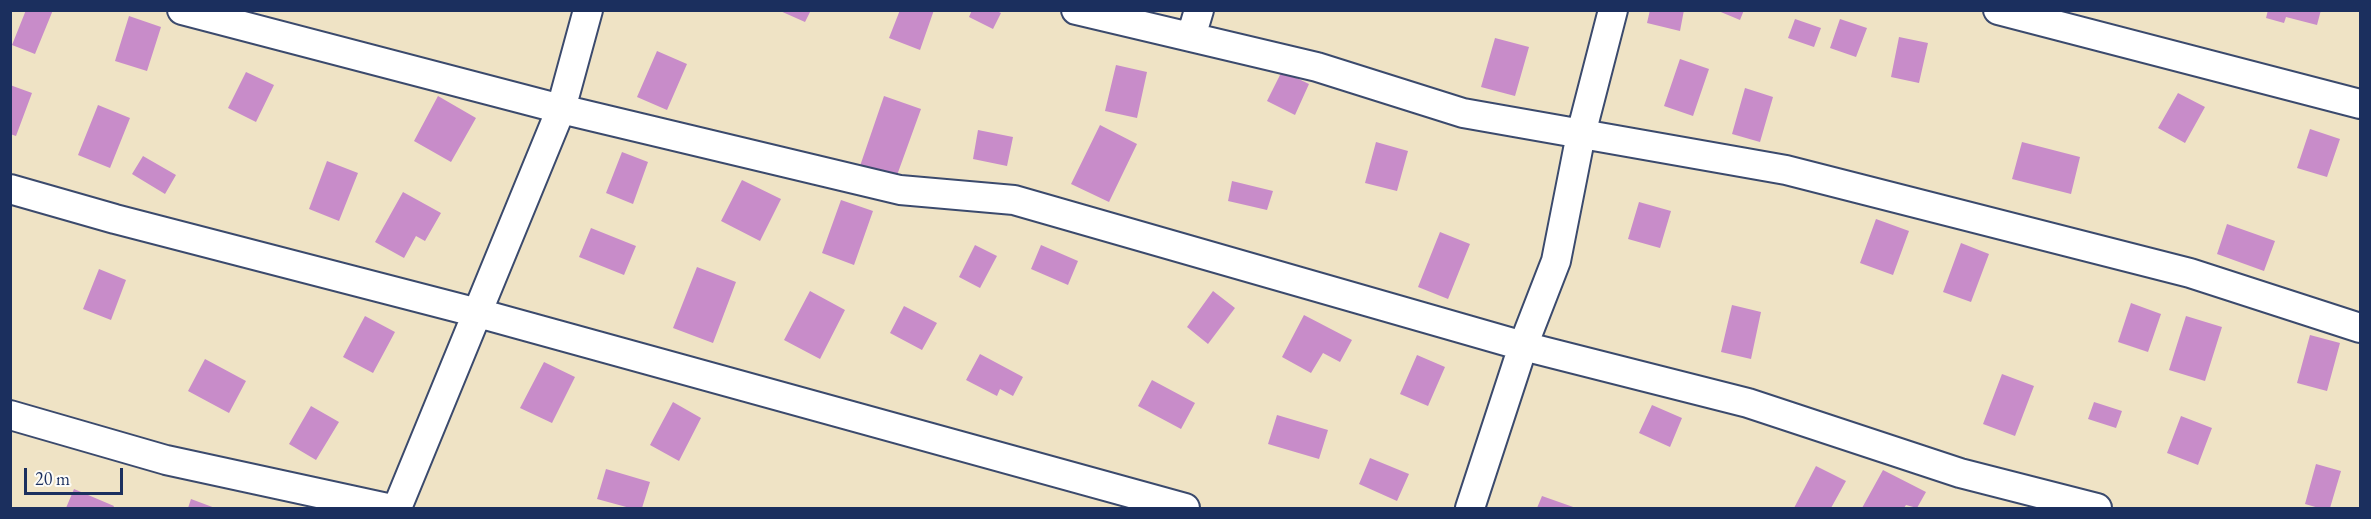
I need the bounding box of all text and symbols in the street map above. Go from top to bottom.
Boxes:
scale bar [27,456,126,494]
text: 20 m [35,467,70,490]

